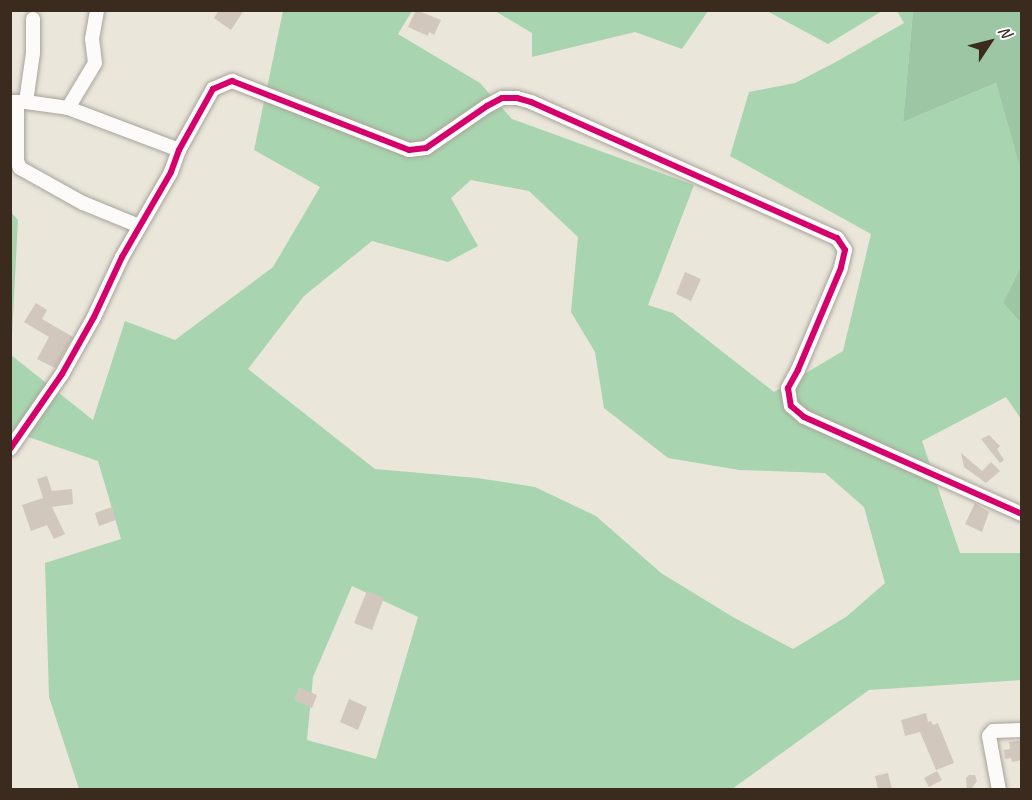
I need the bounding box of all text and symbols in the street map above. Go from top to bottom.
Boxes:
north arrow [960,12,1020,72]
text: N [994,22,1016,41]

